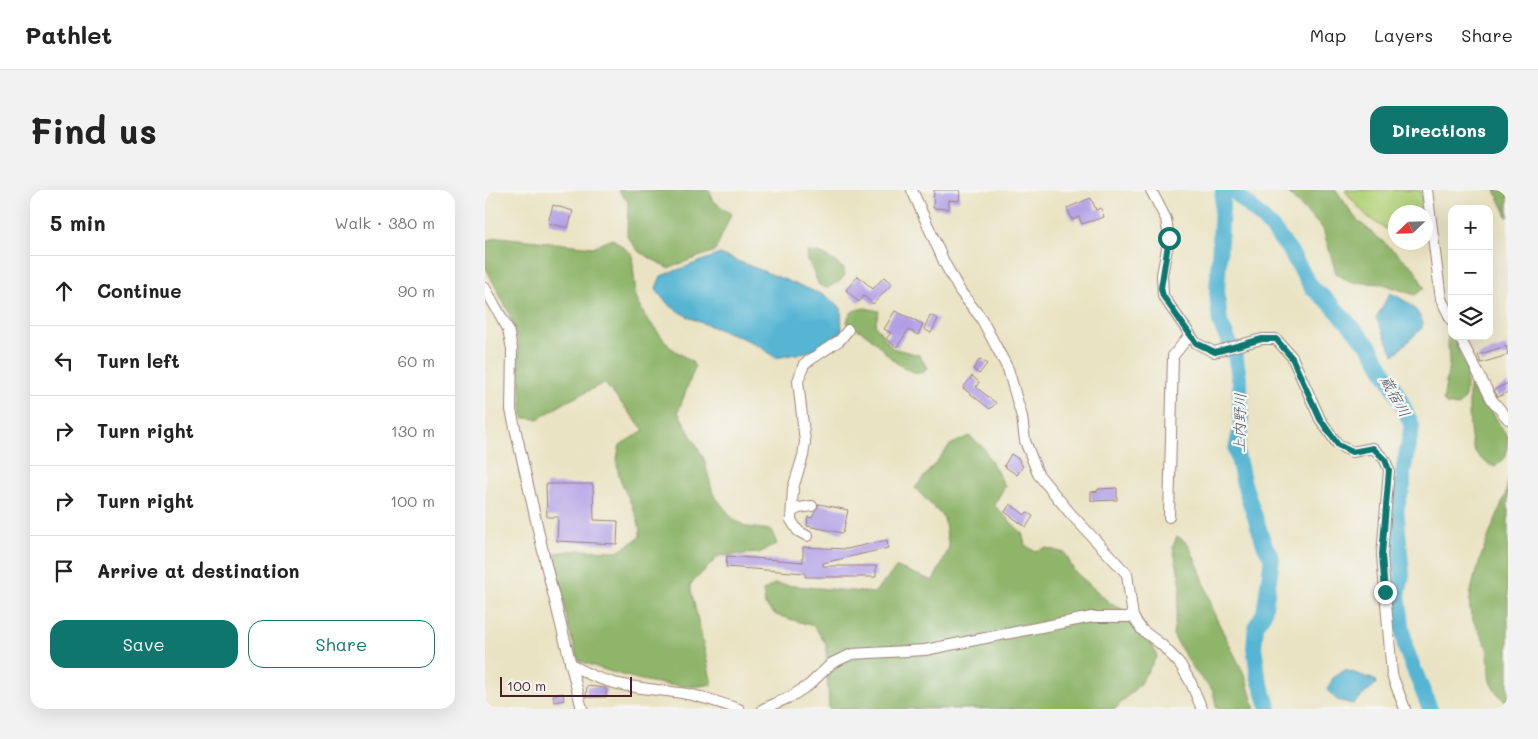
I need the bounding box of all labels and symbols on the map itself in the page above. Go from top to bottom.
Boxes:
north arrow [1388,205,1433,250]
route start [1158,227,1181,250]
water label: 蔵宿川 [1376,371,1416,421]
water label: 上内野川 [1228,393,1250,453]
route end [1374,581,1397,604]
scale bar [500,674,633,697]

